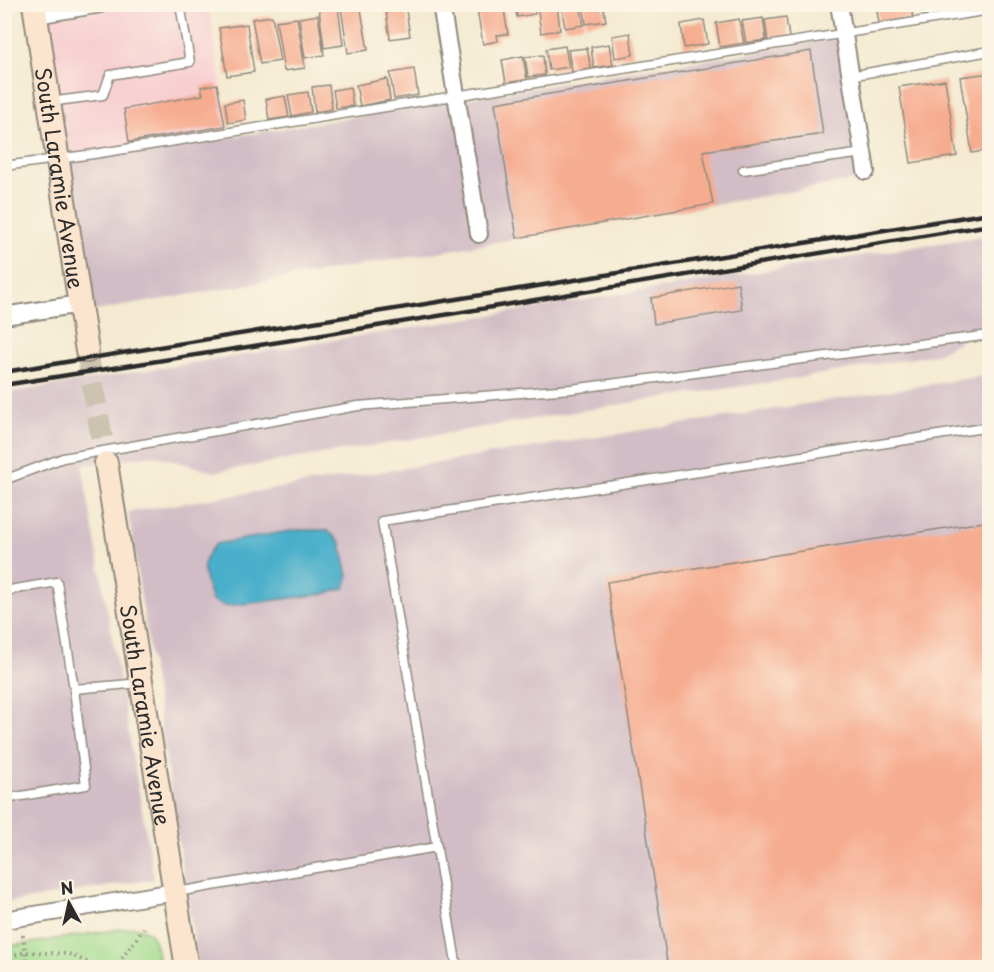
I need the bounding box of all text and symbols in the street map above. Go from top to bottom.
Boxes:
street label: South Laramie Avenue [28,65,93,291]
street label: South Laramie Avenue [113,602,180,828]
north arrow [39,873,99,933]
text: N [59,874,75,900]

